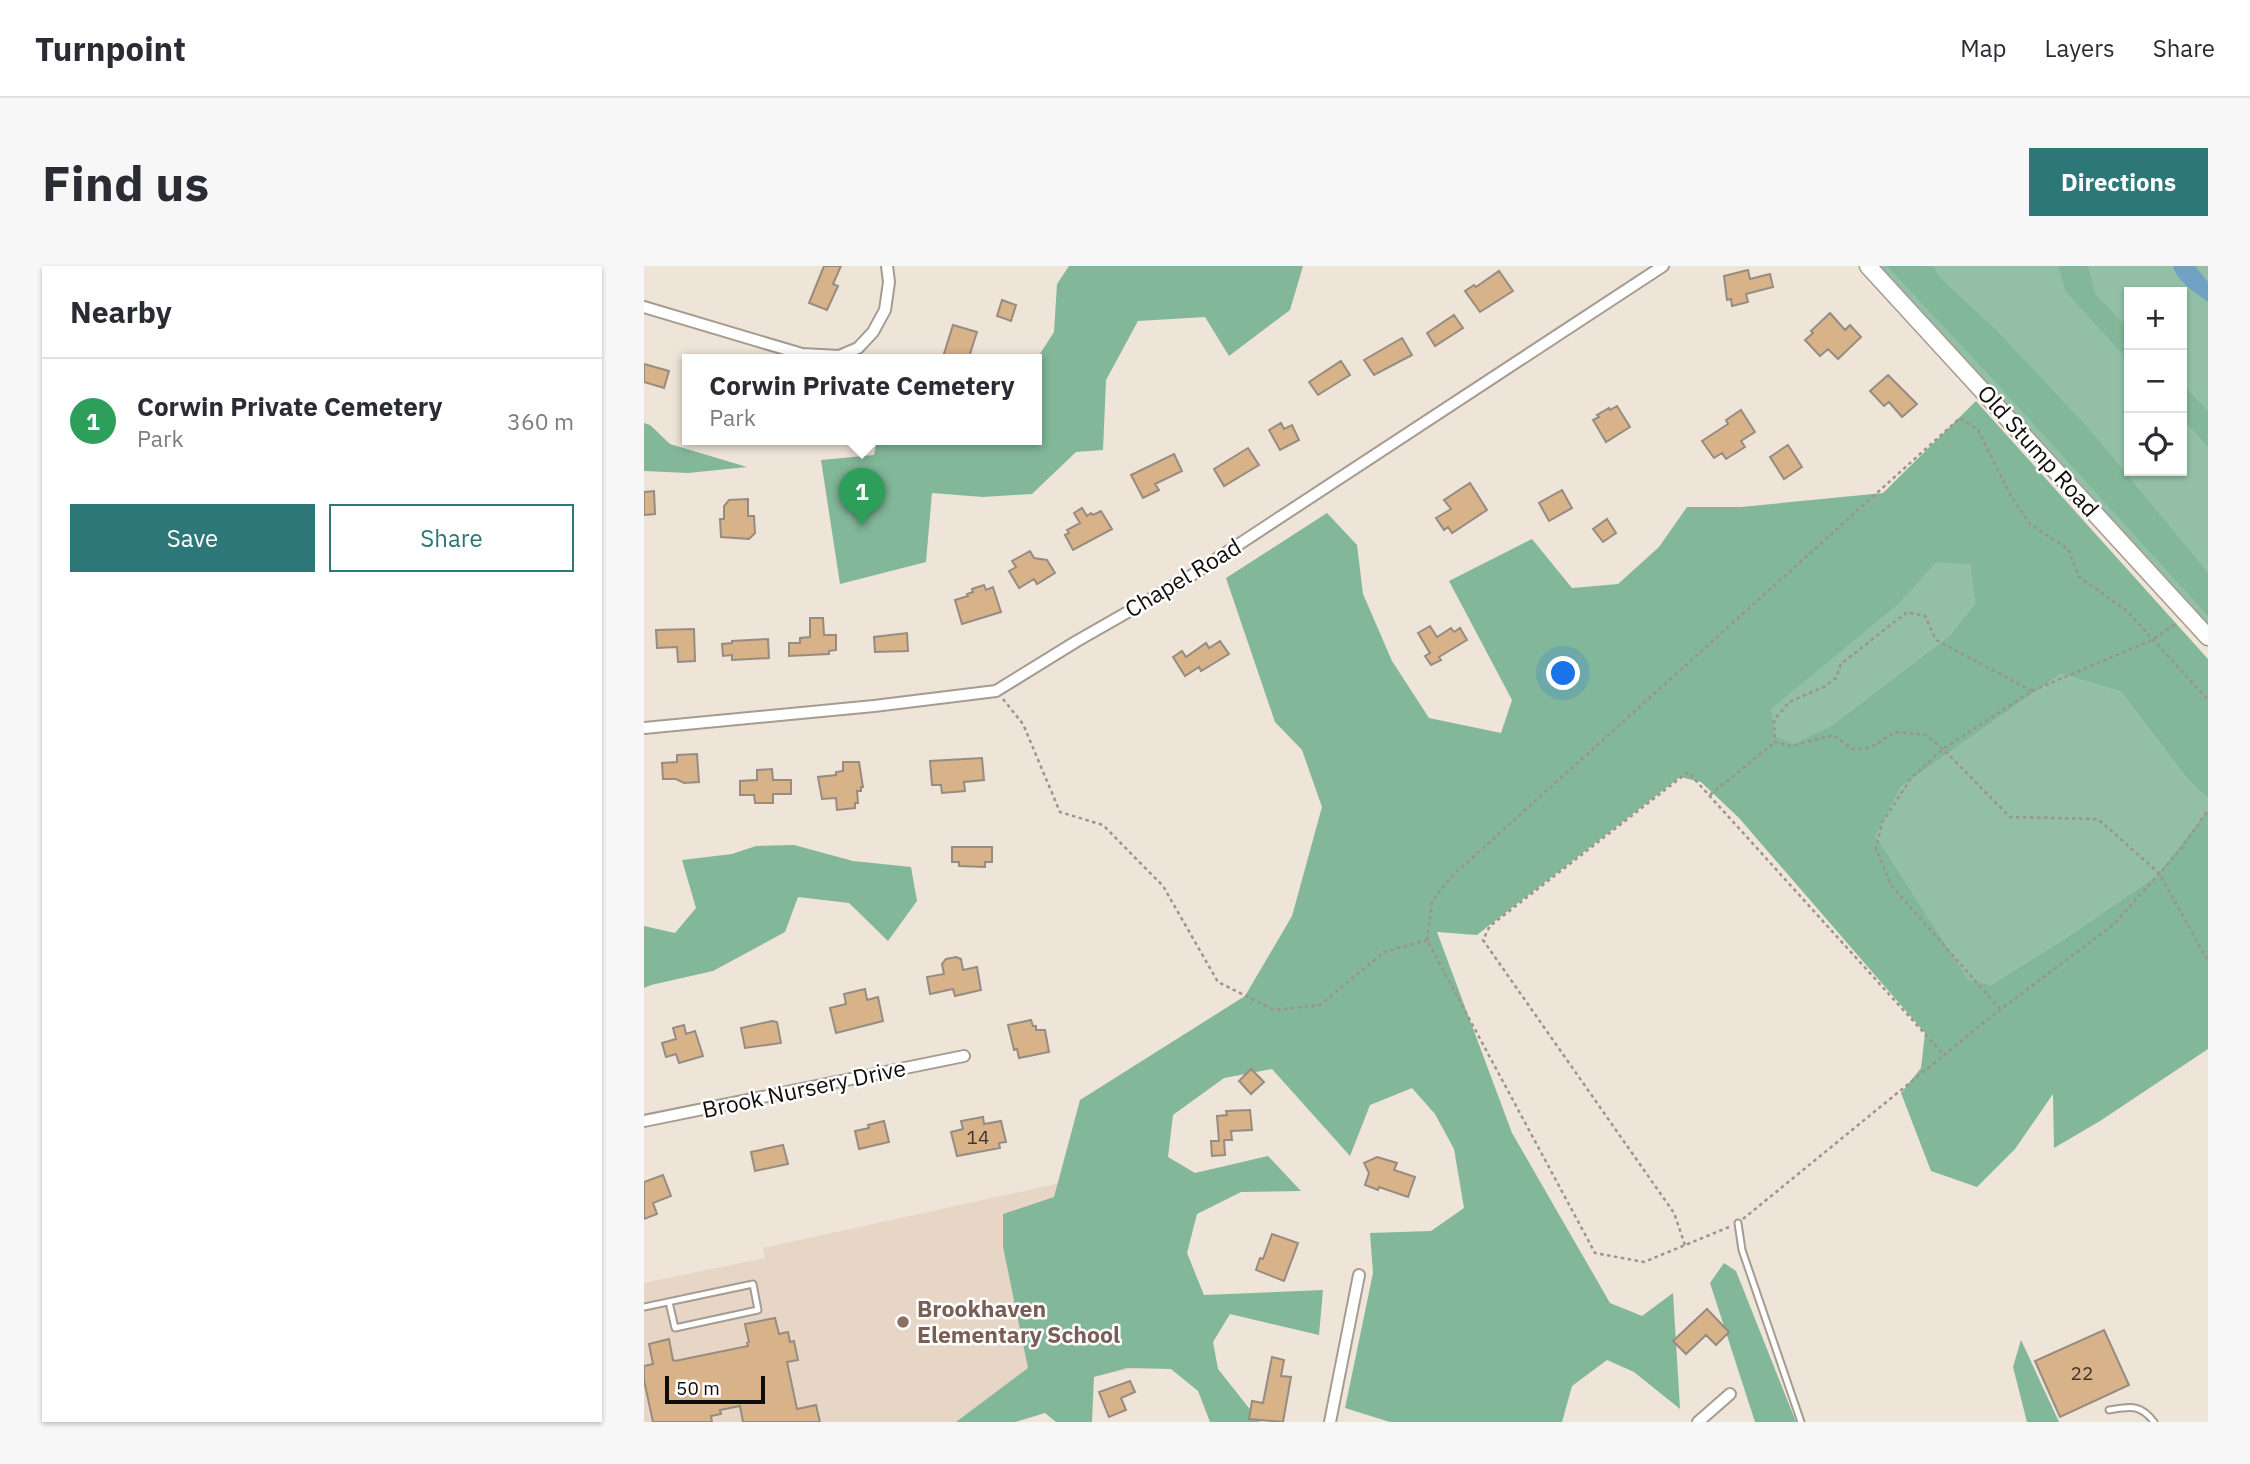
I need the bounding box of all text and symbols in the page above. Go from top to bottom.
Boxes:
text: Turnpoint [35,27,186,70]
text: Map [1960,32,2007,64]
text: Layers [2045,32,2115,64]
text: Share [2153,32,2215,64]
button: Directions [2029,148,2208,216]
text: Find us [42,151,209,214]
map controls [2124,287,2187,476]
button: + [2124,287,2187,350]
text: Nearby [70,292,172,331]
button: − [2124,350,2187,413]
popup [682,354,1042,445]
text: Corwin Private Cemetery [709,368,1015,402]
street label: Old Stump Road [1972,378,2106,523]
text: Corwin Private Cemetery [137,389,442,423]
text: Park [709,402,756,432]
text: 1 [86,406,100,436]
text: 360 m [507,406,574,436]
button: locate [2124,413,2187,476]
text: Park [137,423,184,453]
pin: 1 [839,468,885,526]
button: Save [70,504,315,572]
button: Share [329,504,574,572]
street label: Chapel Road [1119,531,1246,624]
your location [1546,656,1580,690]
street label: Brook Nursery Drive [699,1052,908,1124]
house number: 14 [967,1125,989,1149]
place label: Brookhaven Elementary School [917,1293,1120,1349]
marker: Brookhaven Elementary School [895,1314,911,1330]
house number: 22 [2071,1361,2093,1385]
scale bar [665,1373,765,1405]
text: 50 m [676,1376,720,1400]

